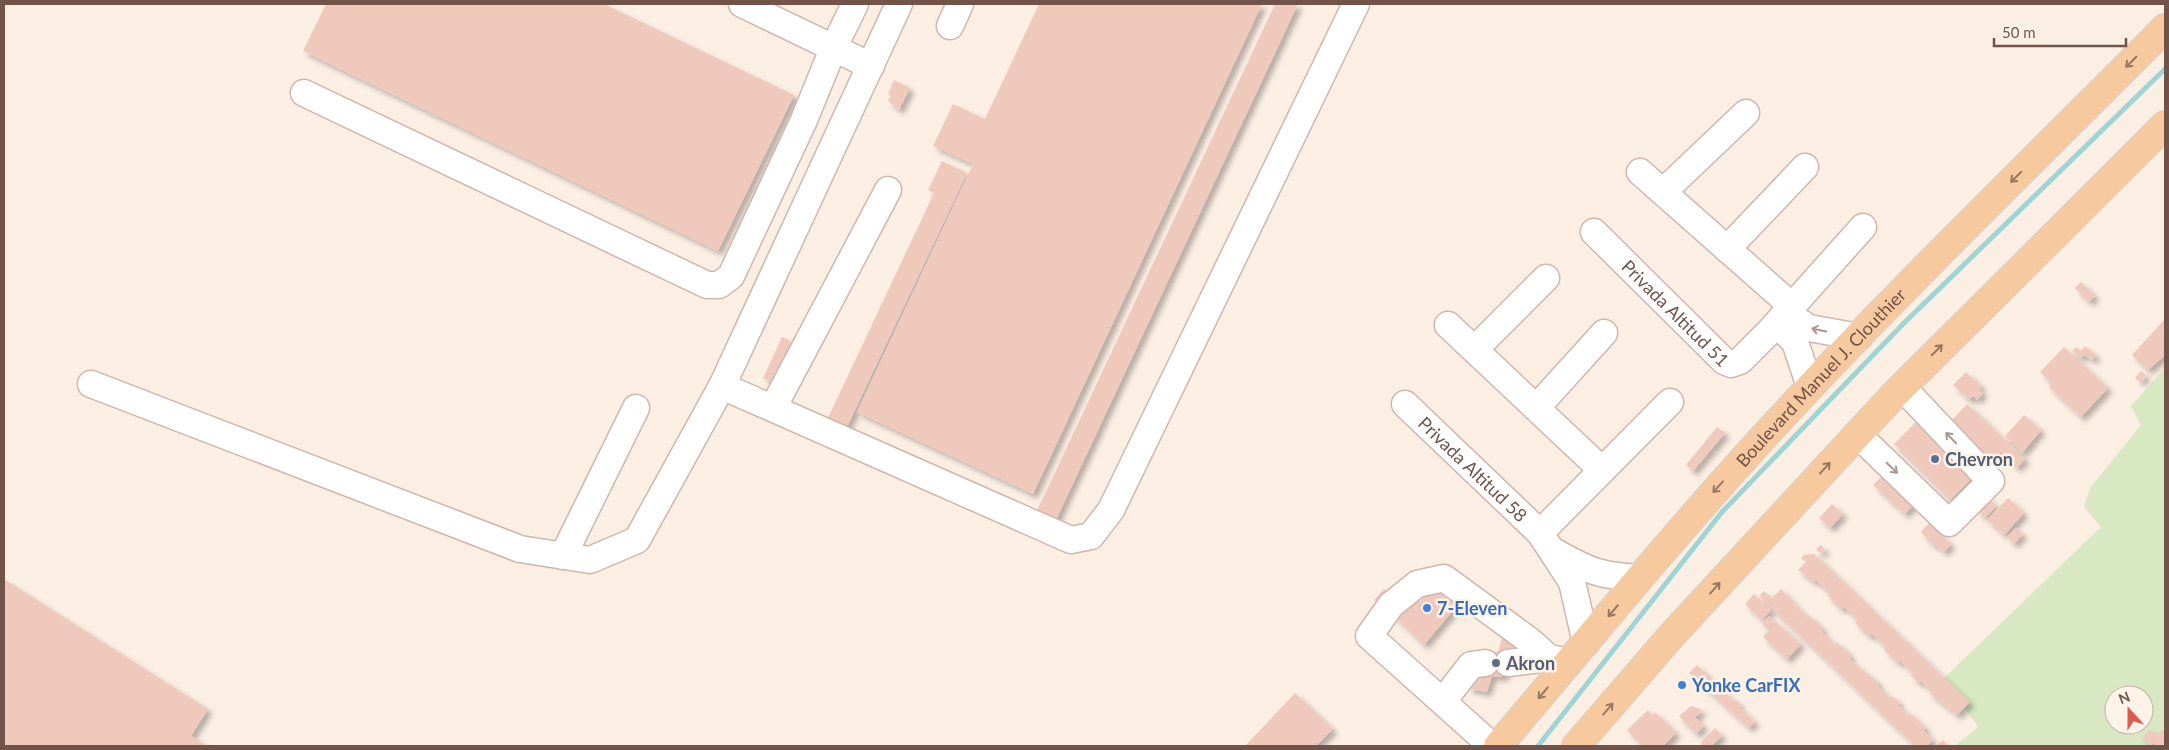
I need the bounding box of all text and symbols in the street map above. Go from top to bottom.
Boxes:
scale bar [1994,15,2126,47]
text: 50 m [2002,23,2036,41]
one-way arrow [2125,56,2137,69]
one-way arrow [2010,171,2022,183]
street label: Privada Altitud 51 [1617,255,1734,371]
street label: Boulevard Manuel J. Clouthier [1731,283,1910,471]
one-way arrow [1811,325,1827,334]
one-way arrow [1931,345,1943,357]
street label: Privada Altitud 58 [1414,412,1532,526]
one-way arrow [1945,431,1957,444]
place label: Chevron [1945,448,2013,470]
marker: Chevron [1929,453,1941,465]
one-way arrow [1819,462,1831,475]
one-way arrow [1886,462,1898,474]
one-way arrow [1712,480,1724,493]
one-way arrow [1709,581,1721,594]
place label: 7-Eleven [1437,597,1507,619]
marker: 7-Eleven [1421,602,1433,614]
one-way arrow [1607,604,1618,617]
place label: Akron [1505,652,1555,674]
marker: Akron [1490,657,1502,669]
place label: Yonke CarFIX [1691,674,1801,696]
marker: Yonke CarFIX [1676,679,1688,691]
north arrow [2104,685,2154,735]
one-way arrow [1538,686,1549,699]
text: N [2116,688,2132,707]
one-way arrow [1602,703,1613,716]

